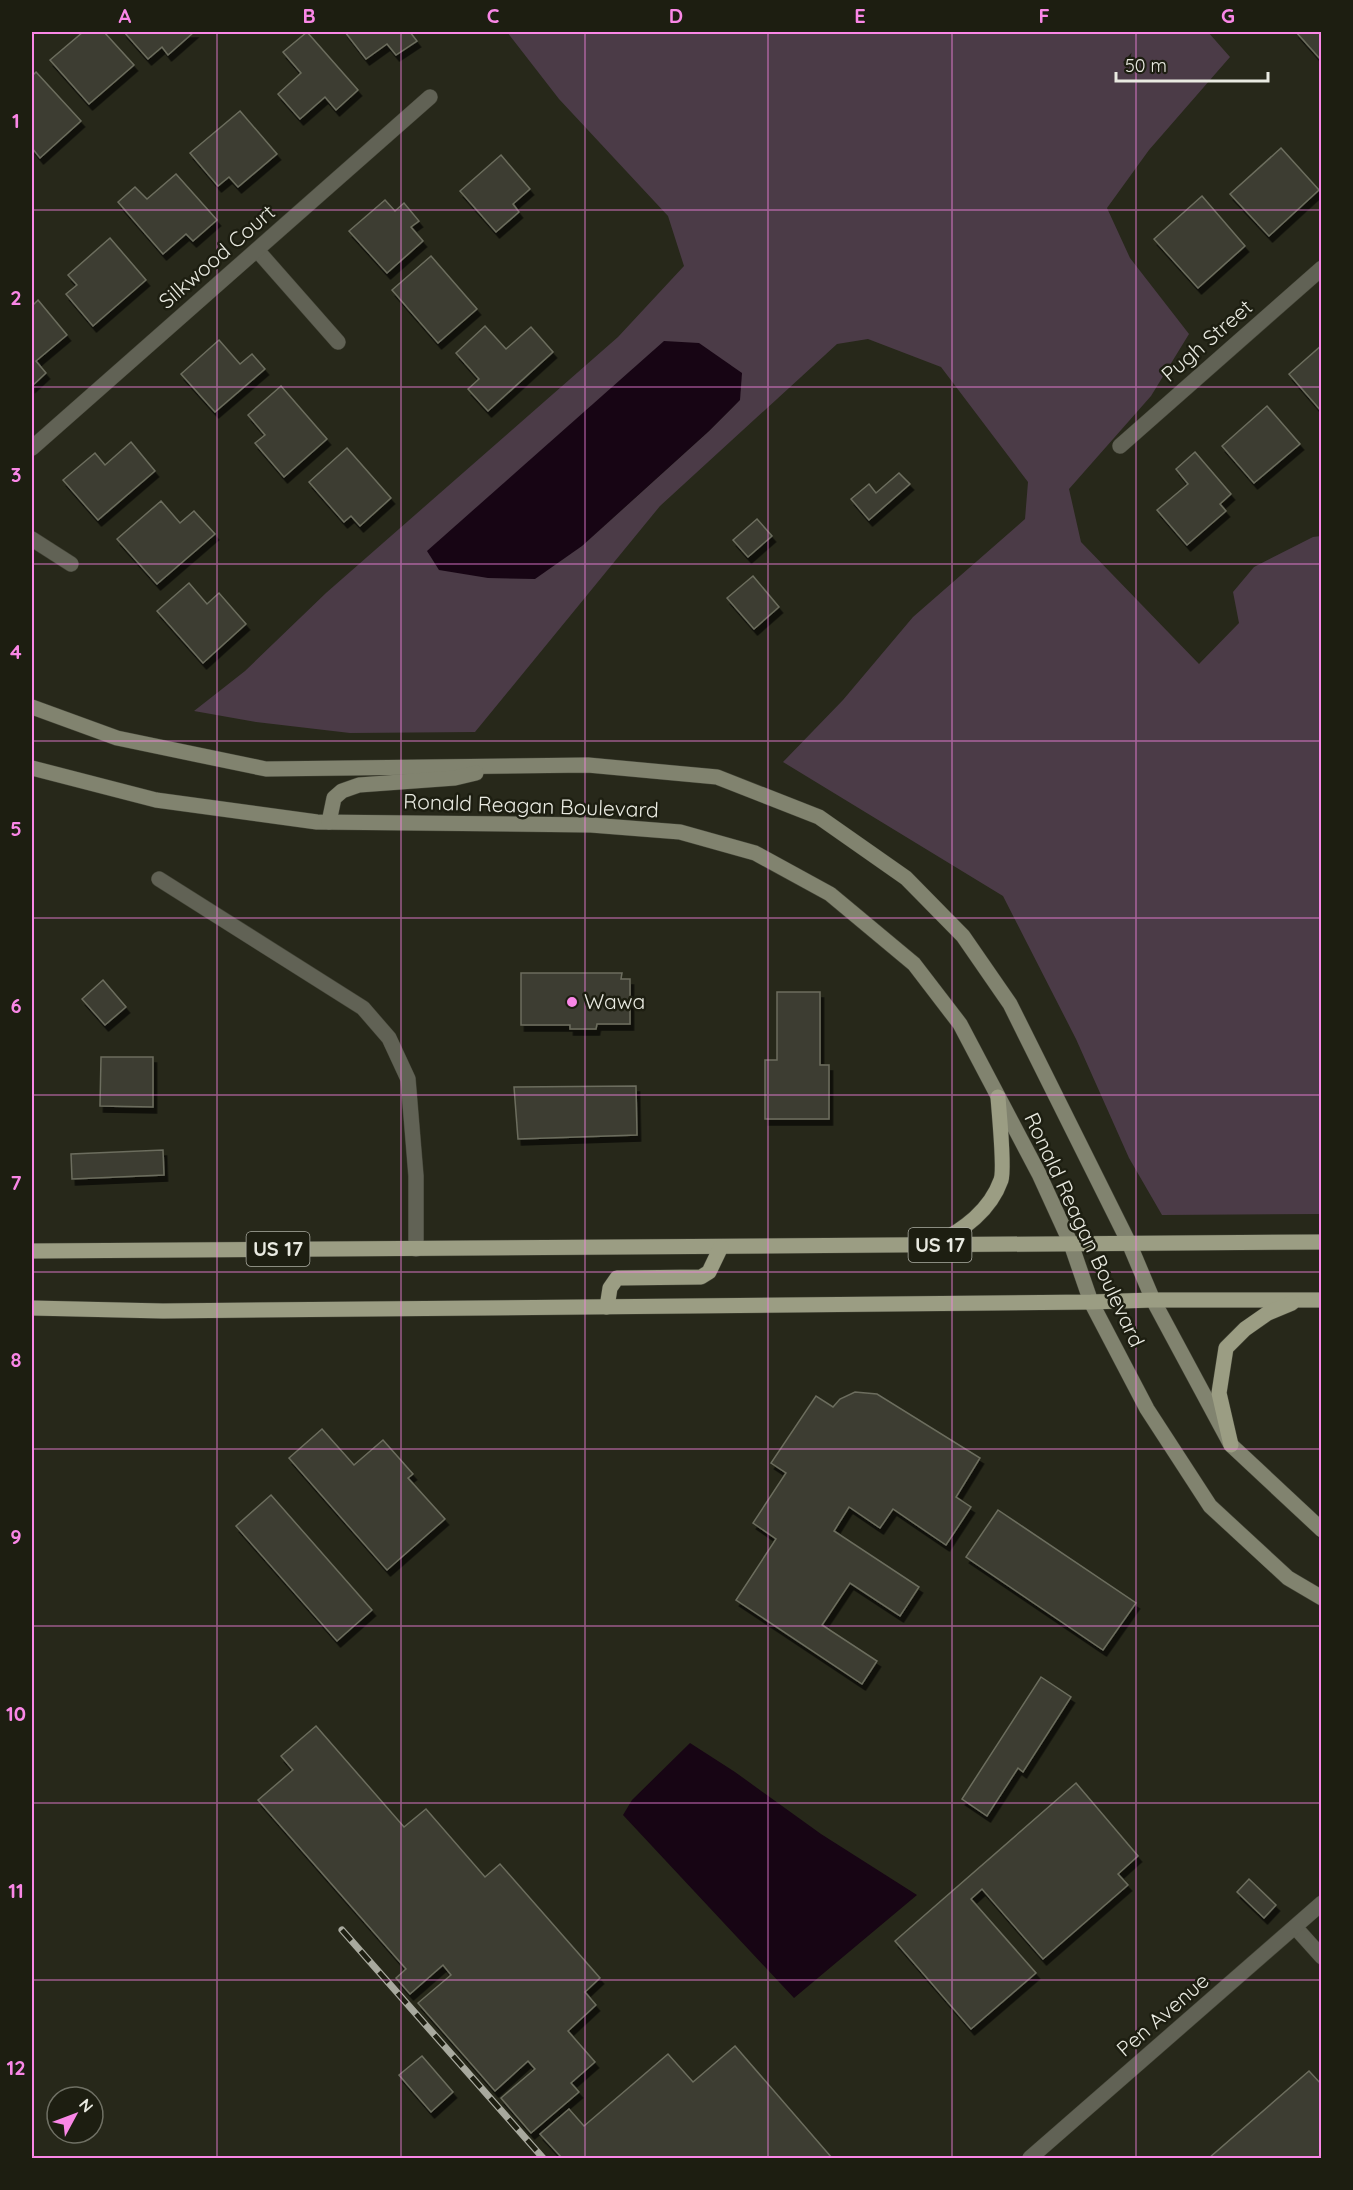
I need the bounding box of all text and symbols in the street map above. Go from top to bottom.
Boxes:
text: A [119,3,132,28]
text: B [302,3,316,28]
text: C [487,3,500,28]
text: D [669,3,683,28]
text: E [854,3,866,28]
text: F [1038,3,1050,28]
text: G [1221,3,1235,28]
scale bar [1116,45,1268,83]
text: 50 m [1125,54,1167,77]
text: 1 [12,108,20,133]
street label: Silkwood Court [153,199,280,314]
text: 2 [10,285,22,310]
street label: Pugh Street [1155,294,1257,387]
text: 3 [11,462,21,487]
text: 4 [10,639,22,664]
street label: Ronald Reagan Boulevard [403,788,659,822]
text: 5 [10,816,22,841]
place label: Wawa [584,988,645,1014]
text: 6 [10,993,22,1018]
marker: Wawa [565,995,579,1009]
street label: Ronald Reagan Boulevard [1019,1108,1151,1351]
text: 7 [11,1170,22,1195]
road number: US 17 [908,1228,972,1262]
road number: US 17 [246,1232,310,1266]
text: 8 [11,1347,22,1372]
text: 9 [10,1524,22,1549]
text: 10 [6,1701,26,1726]
text: 11 [8,1878,24,1903]
street label: Pen Avenue [1111,1967,1214,2061]
text: 12 [6,2055,26,2080]
north arrow [45,2085,105,2145]
text: N [75,2094,98,2116]

